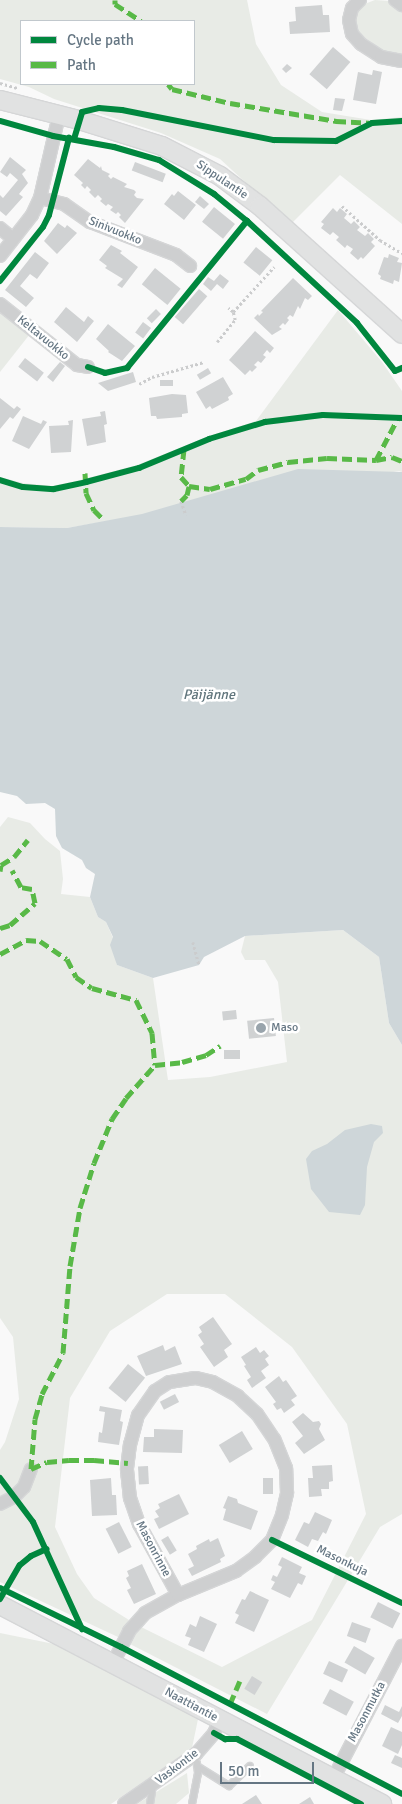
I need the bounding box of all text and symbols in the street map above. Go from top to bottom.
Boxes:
legend [20,20,195,85]
text: Cycle path [67,31,134,49]
text: Path [67,56,96,74]
street label: Sippulantie [194,158,250,202]
street label: Sinivuokko [86,214,144,248]
street label: Keltavuokko [14,313,72,363]
water label: Päijänne [183,687,235,703]
place label: Maso [271,1021,298,1035]
marker: Maso [255,1022,267,1034]
street label: Masonrinne [132,1519,174,1579]
street label: Masonkuja [314,1542,370,1580]
street label: Masonmutka [345,1679,389,1745]
street label: Naattiantie [162,1685,220,1725]
street label: Vaskontie [153,1746,201,1788]
scale bar [222,1752,316,1784]
text: 50 m [228,1762,259,1780]

